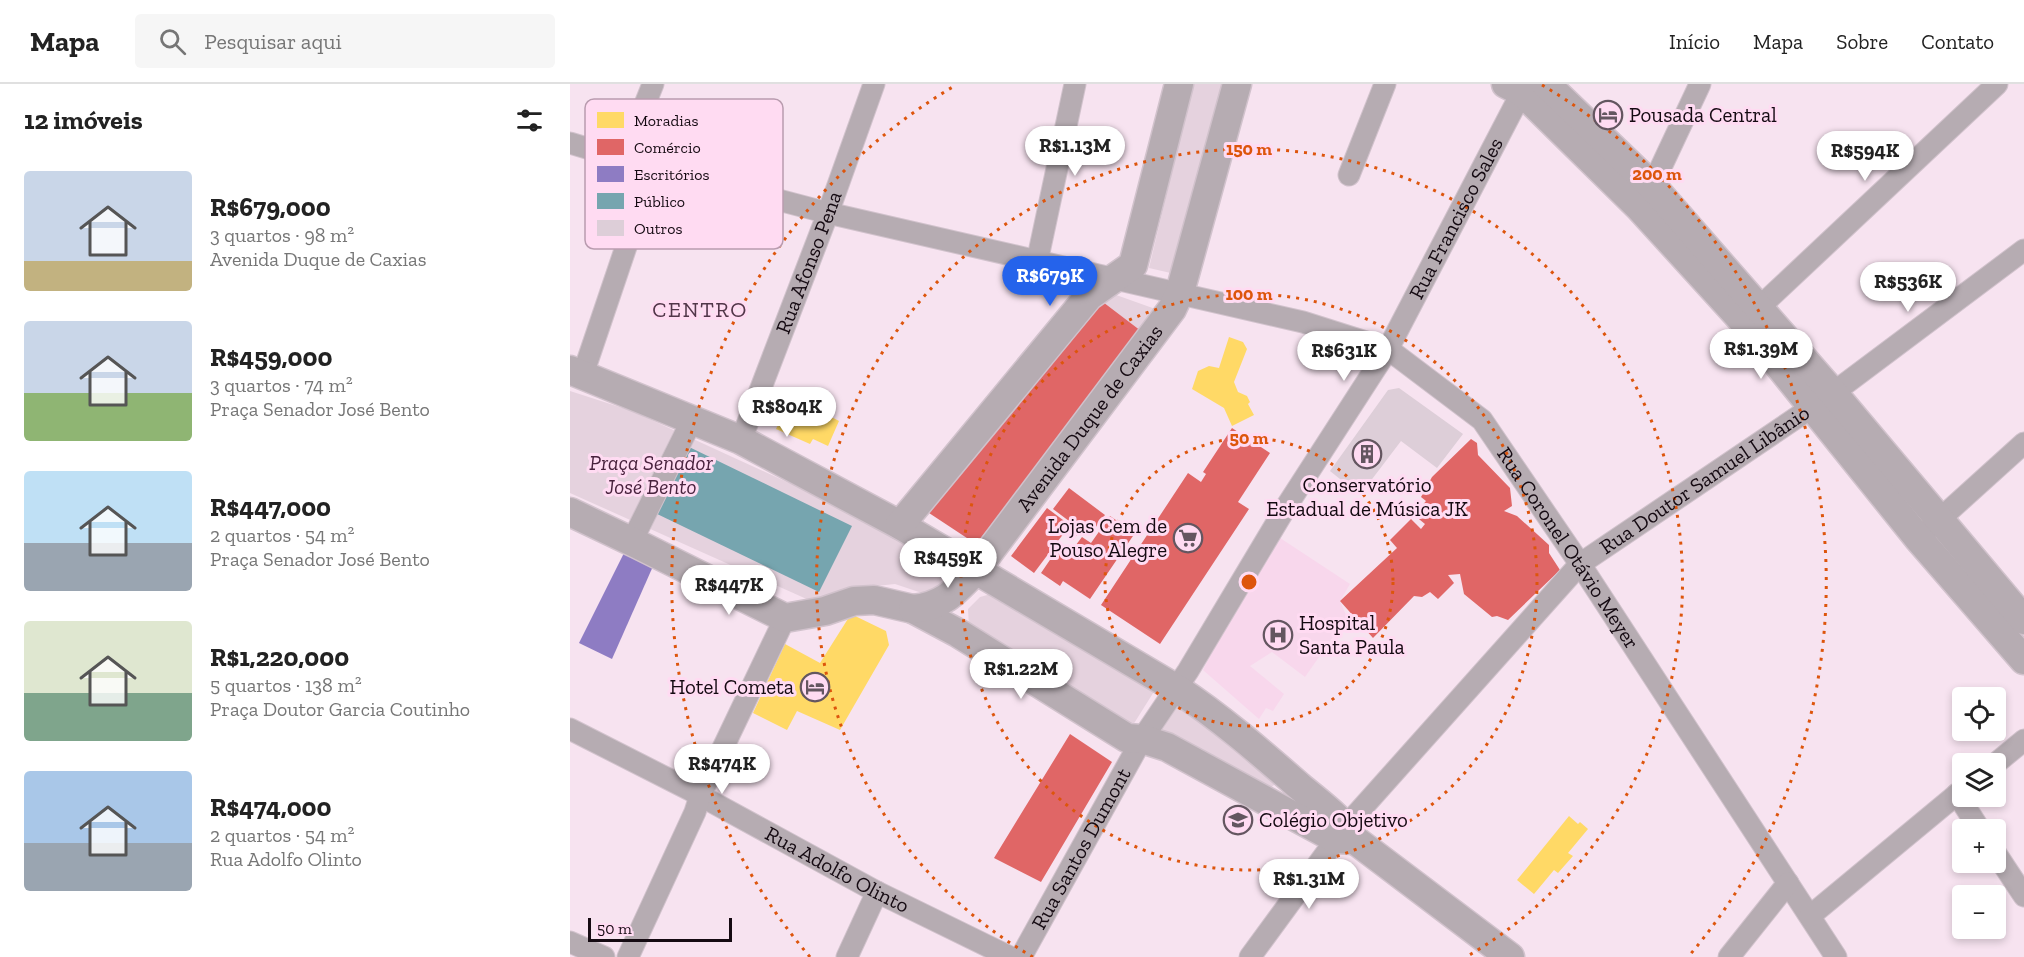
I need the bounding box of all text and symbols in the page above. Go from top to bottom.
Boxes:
search box [135,14,555,68]
text: Mapa [30,25,99,58]
icon: search [156,25,189,58]
text: Pesquisar aqui [204,28,342,55]
text: Início [1669,29,1720,54]
text: Mapa [1753,29,1803,54]
text: Sobre [1836,29,1888,54]
text: Contato [1921,29,1994,54]
legend [585,99,783,249]
hotel icon: Pousada Central [1592,99,1624,131]
place label: Pousada Central [1629,102,1777,127]
text: 12 imóveis [24,104,143,136]
icon: filters [513,104,546,137]
text: Moradias [634,111,698,130]
pin: R$1.13M [1020,126,1130,177]
pin: R$594K [1816,131,1914,182]
text: R$1.13M [1039,133,1111,157]
street label: Rua Francisco Sales [1403,133,1508,303]
text: Comércio [634,138,701,157]
text: 150 m [1226,138,1272,160]
text: R$594K [1831,138,1899,162]
text: 200 m [1632,163,1682,185]
text: Escritórios [634,165,710,184]
street label: Rua Afonso Pena [770,188,847,337]
text: R$679,000 [210,191,331,223]
text: Público [634,192,685,211]
icon: home [72,195,144,267]
text: Outros [634,219,683,238]
text: 3 quartos · 98 m² [210,223,354,247]
text: Avenida Duque de Caxias [210,247,426,271]
pin: R$679K [1001,256,1099,307]
pin: R$536K [1859,262,1957,313]
text: R$679K [1016,263,1084,287]
text: R$536K [1874,269,1942,293]
text: 100 m [1225,283,1273,305]
district label: CENTRO [652,296,748,323]
street label: Avenida Duque de Caxias [1011,319,1168,516]
pin: R$1.39M [1706,329,1816,380]
pin: R$631K [1295,331,1393,382]
text: R$1.39M [1724,336,1798,360]
text: R$631K [1311,338,1377,362]
text: R$459,000 [210,341,332,373]
icon: home [72,345,144,417]
text: 3 quartos · 74 m² [210,373,353,397]
pin: R$804K [738,387,836,438]
text: R$804K [752,394,822,418]
text: Praça Senador José Bento [210,397,430,421]
street label: Rua Doutor Samuel Libânio [1595,400,1814,559]
text: 50 m [1230,427,1269,449]
building icon: Conservatório Estadual de Música JK [1351,438,1383,470]
street label: Rua Coronel Otávio Meyer [1492,442,1645,653]
park label: Praça Senador José Bento [589,450,714,499]
place label: Conservatório Estadual de Música JK [1266,472,1468,521]
text: R$447,000 [210,491,331,523]
icon: home [72,495,144,567]
place label: Lojas Cem de Pouso Alegre [1048,513,1167,562]
supermarket icon: Lojas Cem de Pouso Alegre [1172,522,1204,554]
text: 2 quartos · 54 m² [210,523,354,547]
pin: R$459K [899,538,997,589]
text: R$459K [914,545,982,569]
text: Praça Senador José Bento [210,547,430,571]
pin: R$447K [680,565,778,616]
text: R$447K [695,572,763,596]
centre of rings [1239,572,1259,592]
place label: Hospital Santa Paula [1299,610,1405,659]
hospital icon: Hospital Santa Paula [1262,619,1294,651]
text: R$1,220,000 [210,641,349,673]
icon: home [72,645,144,717]
pin: R$1.22M [966,649,1076,700]
text: R$1.22M [984,656,1058,680]
hotel icon: Hotel Cometa [799,671,831,703]
text: 5 quartos · 138 m² [210,673,362,697]
place label: Hotel Cometa [670,674,794,699]
map controls [1952,687,2006,939]
button: locate [1952,687,2006,741]
text: Praça Doutor Garcia Coutinho [210,697,470,721]
pin: R$474K [673,744,771,795]
text: R$474K [688,751,756,775]
button: layers [1952,753,2006,807]
street label: Rua Santos Dumont [1026,763,1136,934]
text: R$474,000 [210,791,332,823]
icon: home [72,795,144,867]
school or university icon: Colégio Objetivo [1222,804,1254,836]
place label: Colégio Objetivo [1259,807,1408,833]
button: + [1952,819,2006,873]
street label: Rua Adolfo Olinto [761,821,913,918]
text: 2 quartos · 54 m² [210,823,354,847]
text: Rua Adolfo Olinto [210,847,362,871]
pin: R$1.31M [1254,859,1364,910]
text: R$1.31M [1273,866,1345,890]
button: − [1952,885,2006,939]
scale bar [588,915,732,942]
text: 50 m [597,919,632,938]

